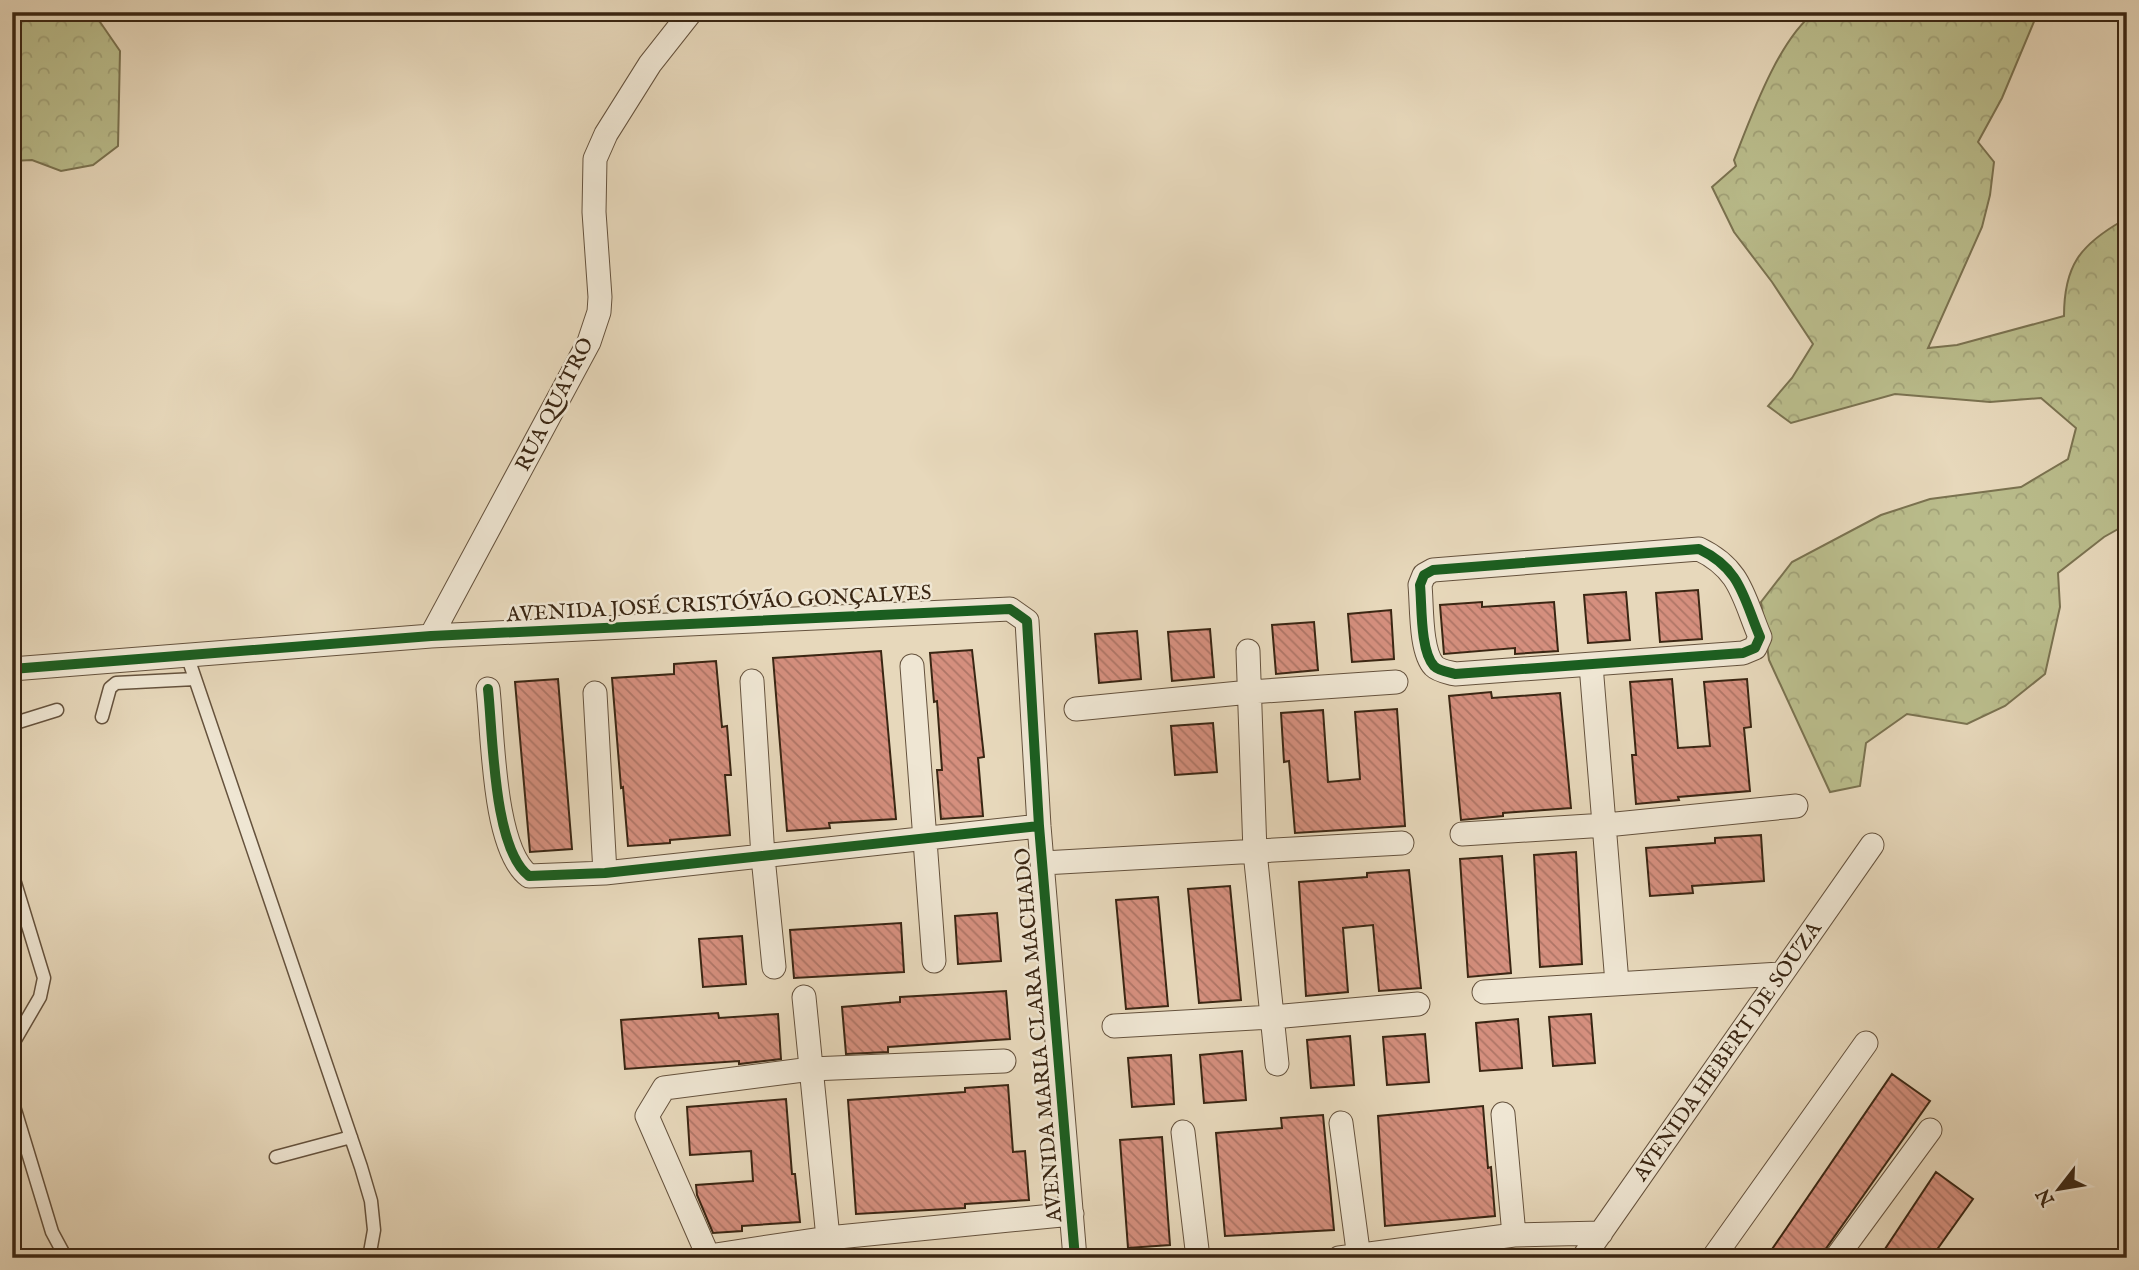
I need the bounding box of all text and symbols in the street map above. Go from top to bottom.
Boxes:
street label: RUA QUATRO [510,333,601,476]
street label: AVENIDA JOSÉ CRISTÓVÃO GONÇALVES [505,579,932,629]
street label: AVENIDA MARIA CLARA MACHADO [1010,847,1069,1224]
street label: AVENIDA HEBERT DE SOUZA [1627,916,1829,1188]
north arrow [2024,1154,2094,1224]
text: N [2031,1183,2061,1211]

